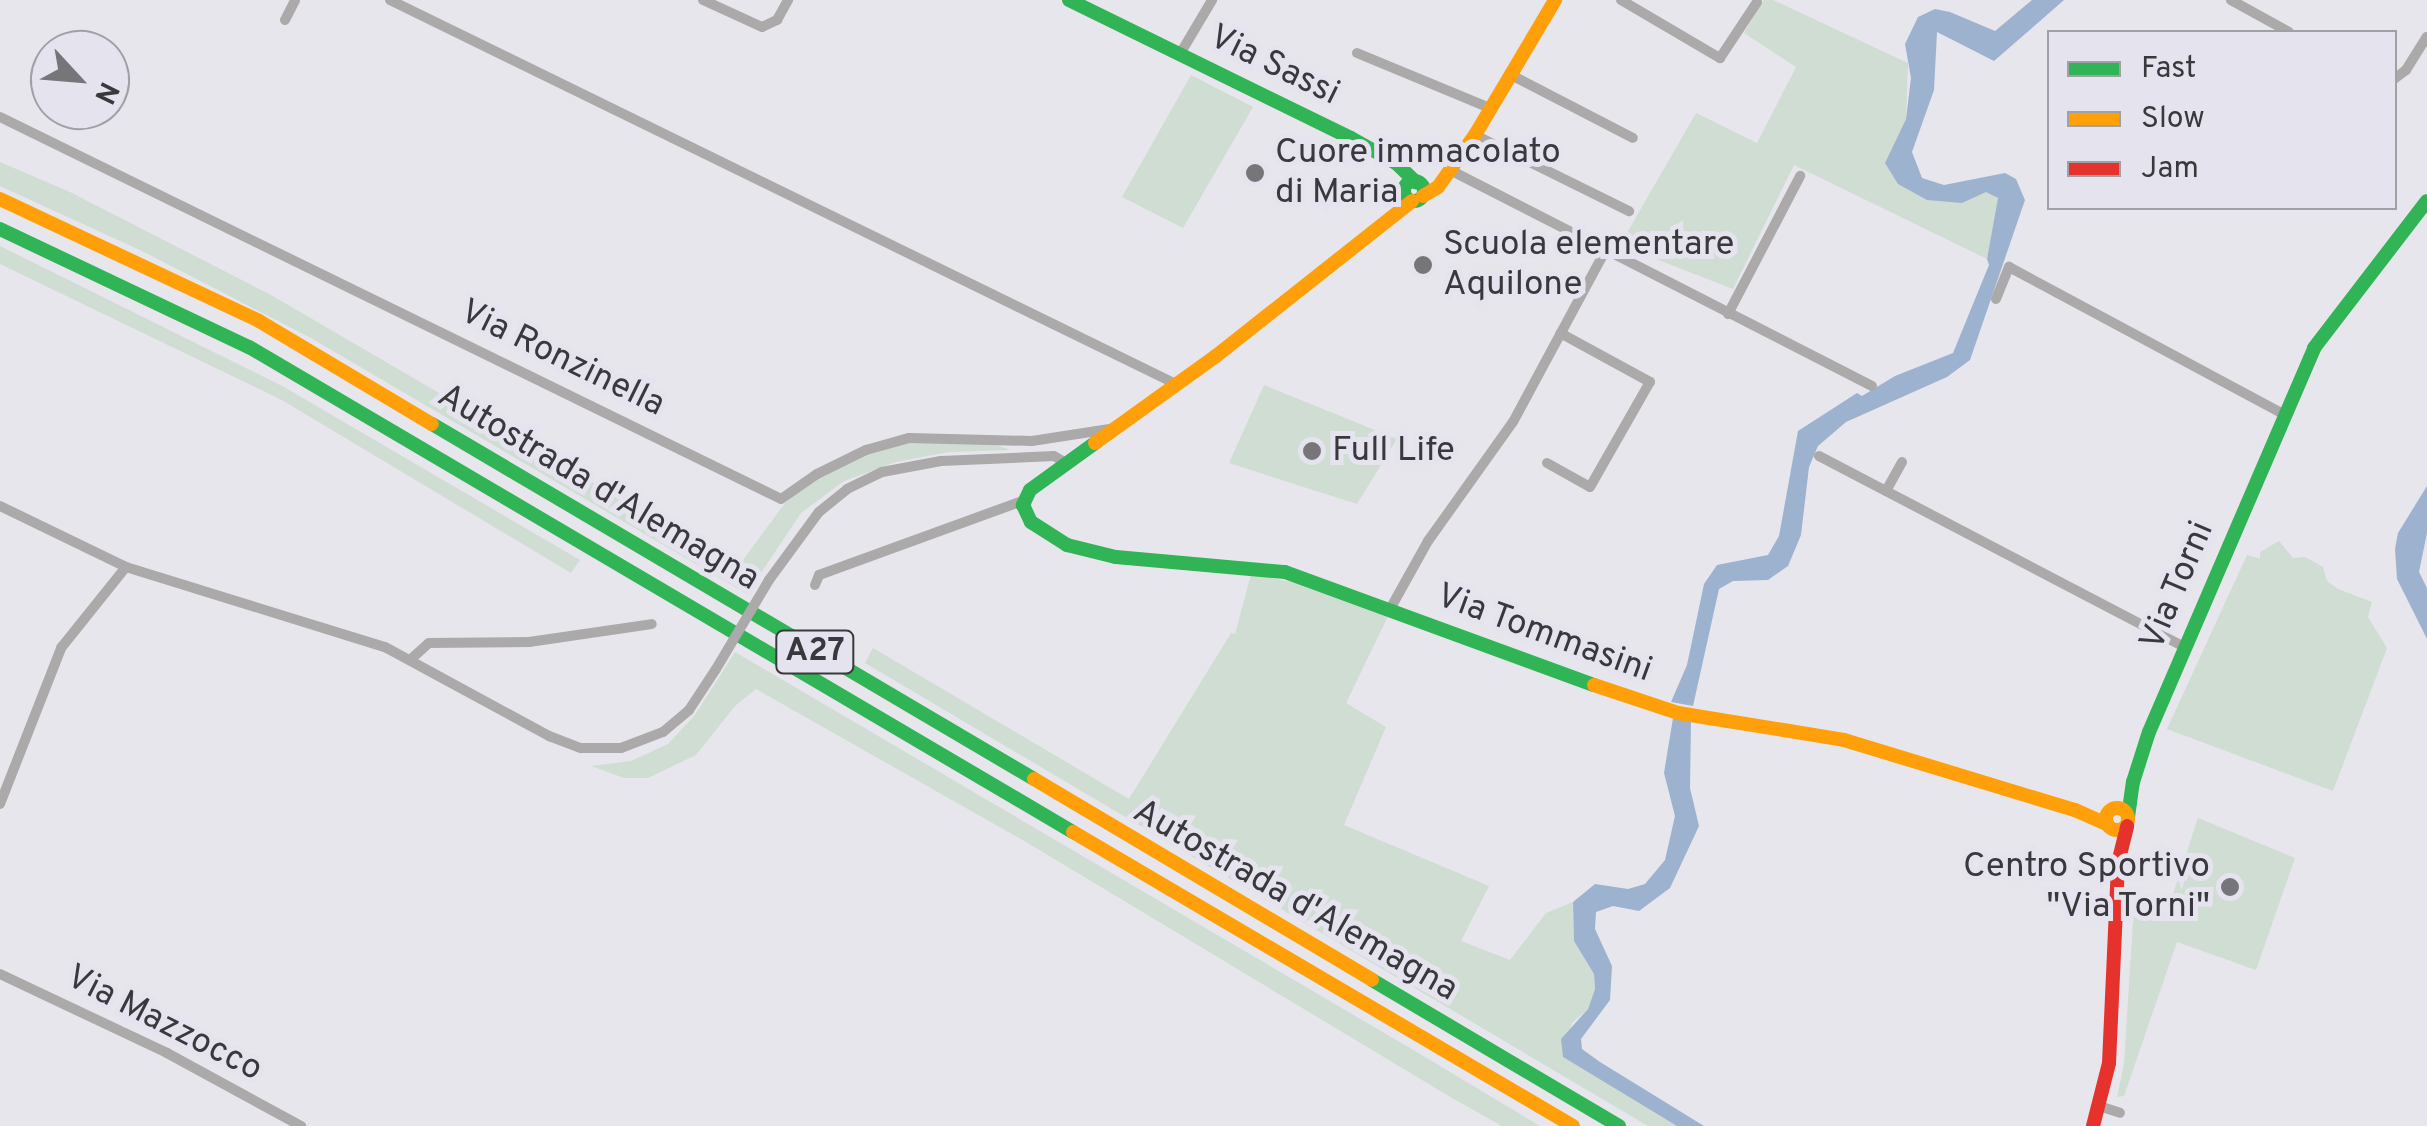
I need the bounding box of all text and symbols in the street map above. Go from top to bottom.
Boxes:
street label: Via Sassi [1202,17,1346,115]
north arrow [30,30,130,130]
legend [2047,30,2397,210]
text: Fast [2141,51,2196,88]
text: N [85,75,126,109]
text: Slow [2141,101,2205,138]
place label: Cuore immacolato di Maria [1275,132,1561,214]
text: Jam [2141,151,2199,188]
marker: Cuore immacolato di Maria [1244,162,1266,184]
place label: Scuola elementare Aquilone [1443,224,1734,306]
marker: Scuola elementare Aquilone [1412,254,1434,276]
street label: Via Ronzinella [453,291,671,427]
street label: Autostrada d'Alemagna [430,375,766,601]
place label: Full Life [1332,430,1455,472]
marker: Full Life [1301,440,1323,462]
street label: Via Torni [2132,515,2224,657]
street label: Via Tommasini [1430,575,1658,693]
road number: A27 [775,625,855,679]
street label: Autostrada d'Alemagna [1125,791,1465,1011]
place label: Centro Sportivo "Via Torni" [1963,846,2210,928]
marker: Centro Sportivo "Via Torni" [2219,876,2241,898]
street label: Via Mazzocco [59,957,269,1091]

